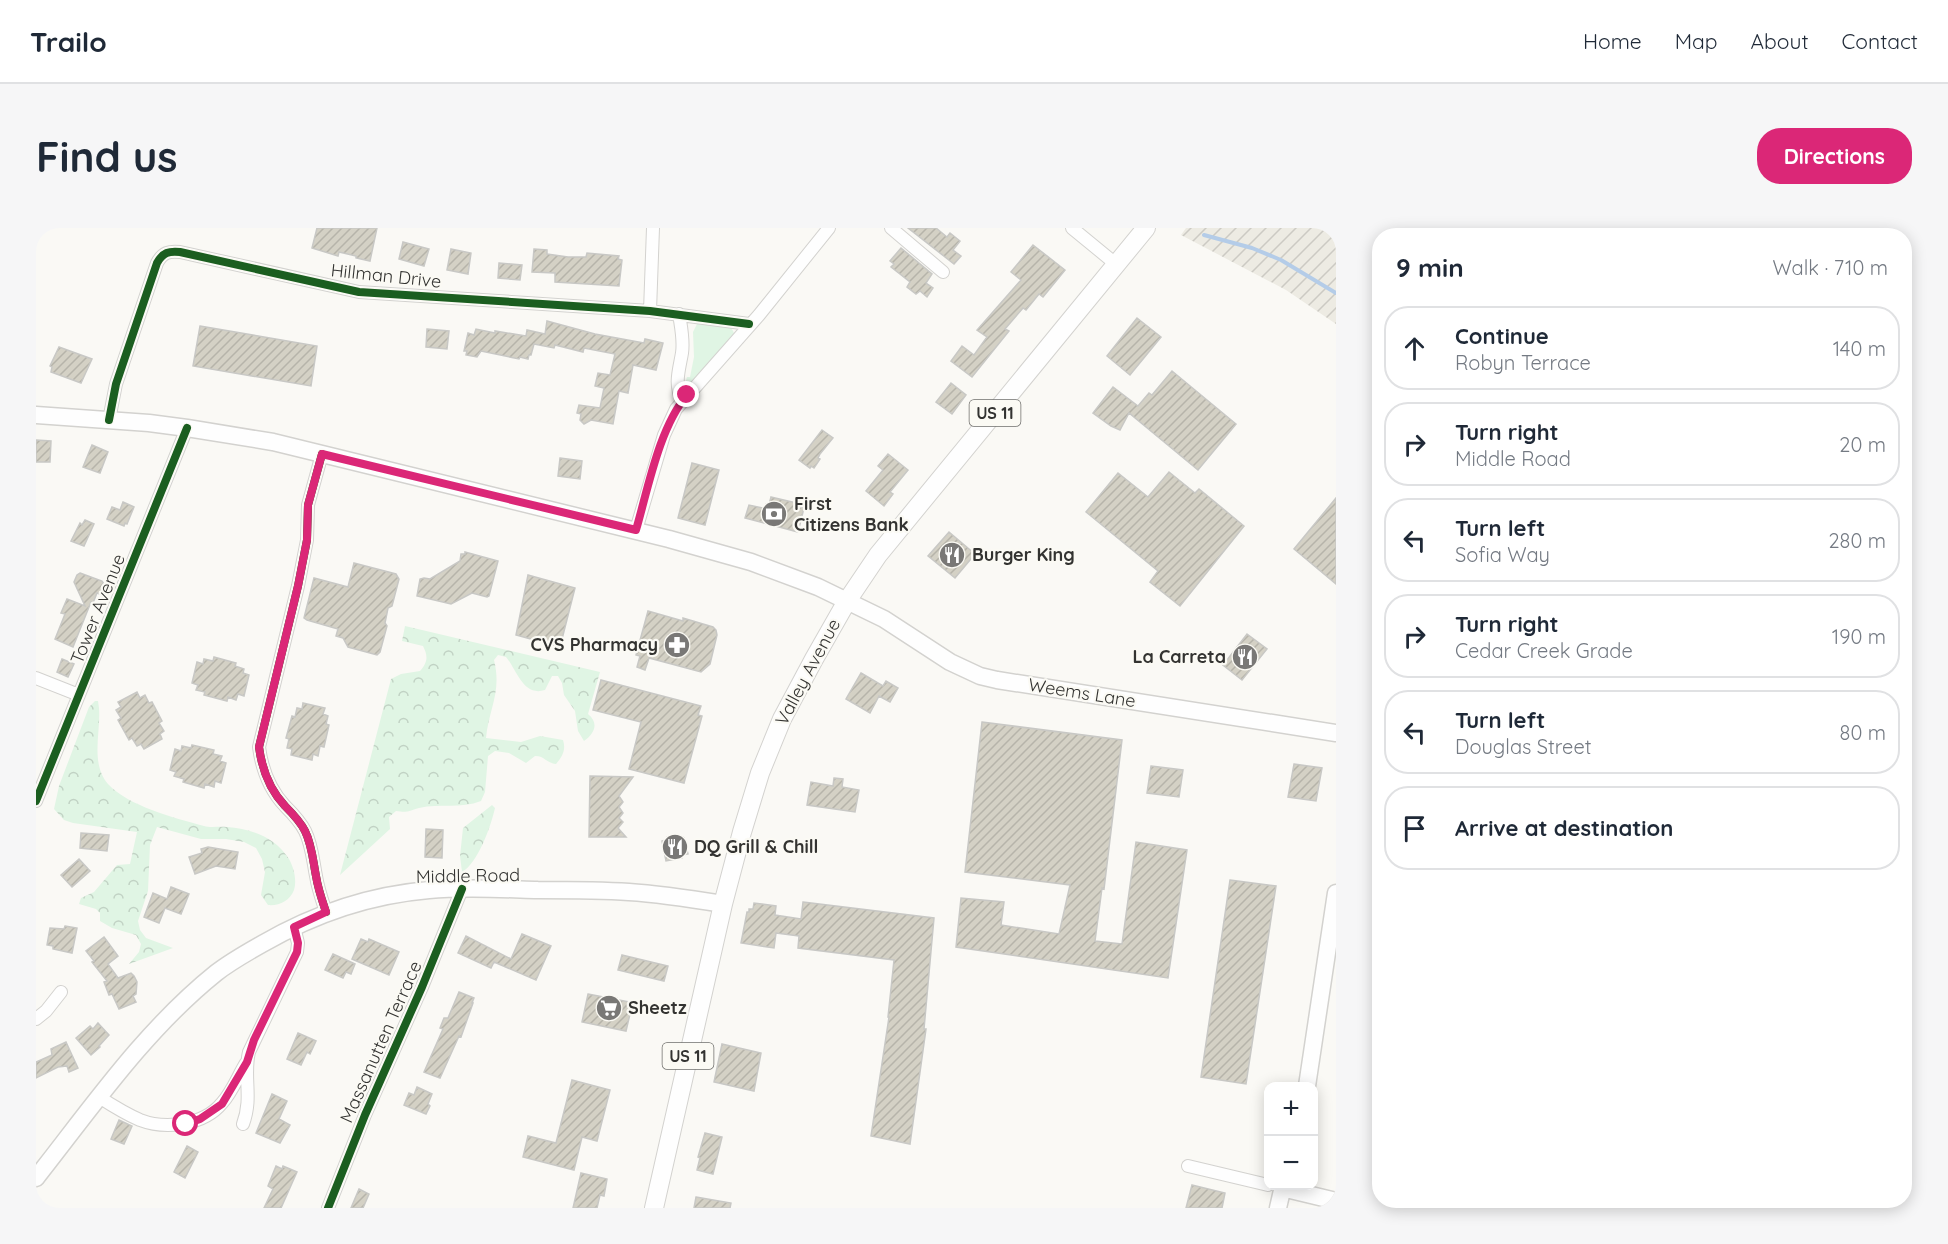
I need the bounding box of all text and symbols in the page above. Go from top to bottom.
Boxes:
text: Trailo [30,24,107,59]
text: Home [1583,28,1642,54]
text: Map [1675,28,1718,54]
text: About [1751,28,1809,54]
text: Contact [1842,28,1918,54]
button: Directions [1757,128,1912,184]
text: Find us [36,130,178,183]
text: 9 min [1396,251,1464,284]
text: Walk · 710 m [1772,255,1888,280]
street label: Hillman Drive [330,258,442,293]
text: Continue [1455,322,1549,350]
icon: ahead [1398,332,1431,365]
text: 140 m [1833,336,1886,361]
text: Robyn Terrace [1455,350,1591,375]
route end [673,381,699,407]
road number: US 11 [970,400,1020,426]
text: Turn right [1455,418,1559,446]
icon: right [1398,428,1431,461]
text: 20 m [1839,432,1886,457]
text: Middle Road [1455,446,1571,471]
place label: First Citizens Bank [794,492,909,536]
bank icon: First Citizens Bank [759,499,789,529]
text: Turn left [1455,514,1545,542]
icon: left [1398,524,1431,557]
text: 280 m [1829,528,1886,553]
restaurant icon: Burger King [937,540,967,570]
text: Sofia Way [1455,542,1550,567]
place label: Burger King [972,543,1075,566]
street label: Tower Avenue [65,550,130,667]
text: Turn right [1455,610,1559,638]
street label: Valley Avenue [770,614,845,729]
icon: right [1398,620,1431,653]
text: 190 m [1832,624,1886,649]
pharmacy icon: CVS Pharmacy [662,630,692,660]
place label: CVS Pharmacy [531,633,658,656]
text: Cedar Creek Grade [1455,638,1633,663]
restaurant icon: La Carreta [1230,642,1260,672]
place label: La Carreta [1132,645,1226,668]
street label: Weems Lane [1027,673,1137,712]
text: Turn left [1455,706,1545,734]
icon: left [1398,716,1431,749]
text: 80 m [1840,720,1886,745]
text: Douglas Street [1455,734,1592,759]
icon: arrive [1398,812,1431,845]
text: Arrive at destination [1455,814,1673,842]
restaurant icon: DQ Grill & Chill [660,832,690,862]
place label: DQ Grill & Chill [694,835,818,858]
street label: Middle Road [416,863,520,888]
street label: Massanutten Terrace [334,957,427,1126]
supermarket icon: Sheetz [594,993,624,1023]
place label: Sheetz [628,996,687,1019]
road number: US 11 [662,1043,714,1069]
map controls [1264,1082,1318,1190]
button: + [1264,1082,1318,1136]
route start [172,1110,198,1136]
button: − [1264,1136,1318,1190]

